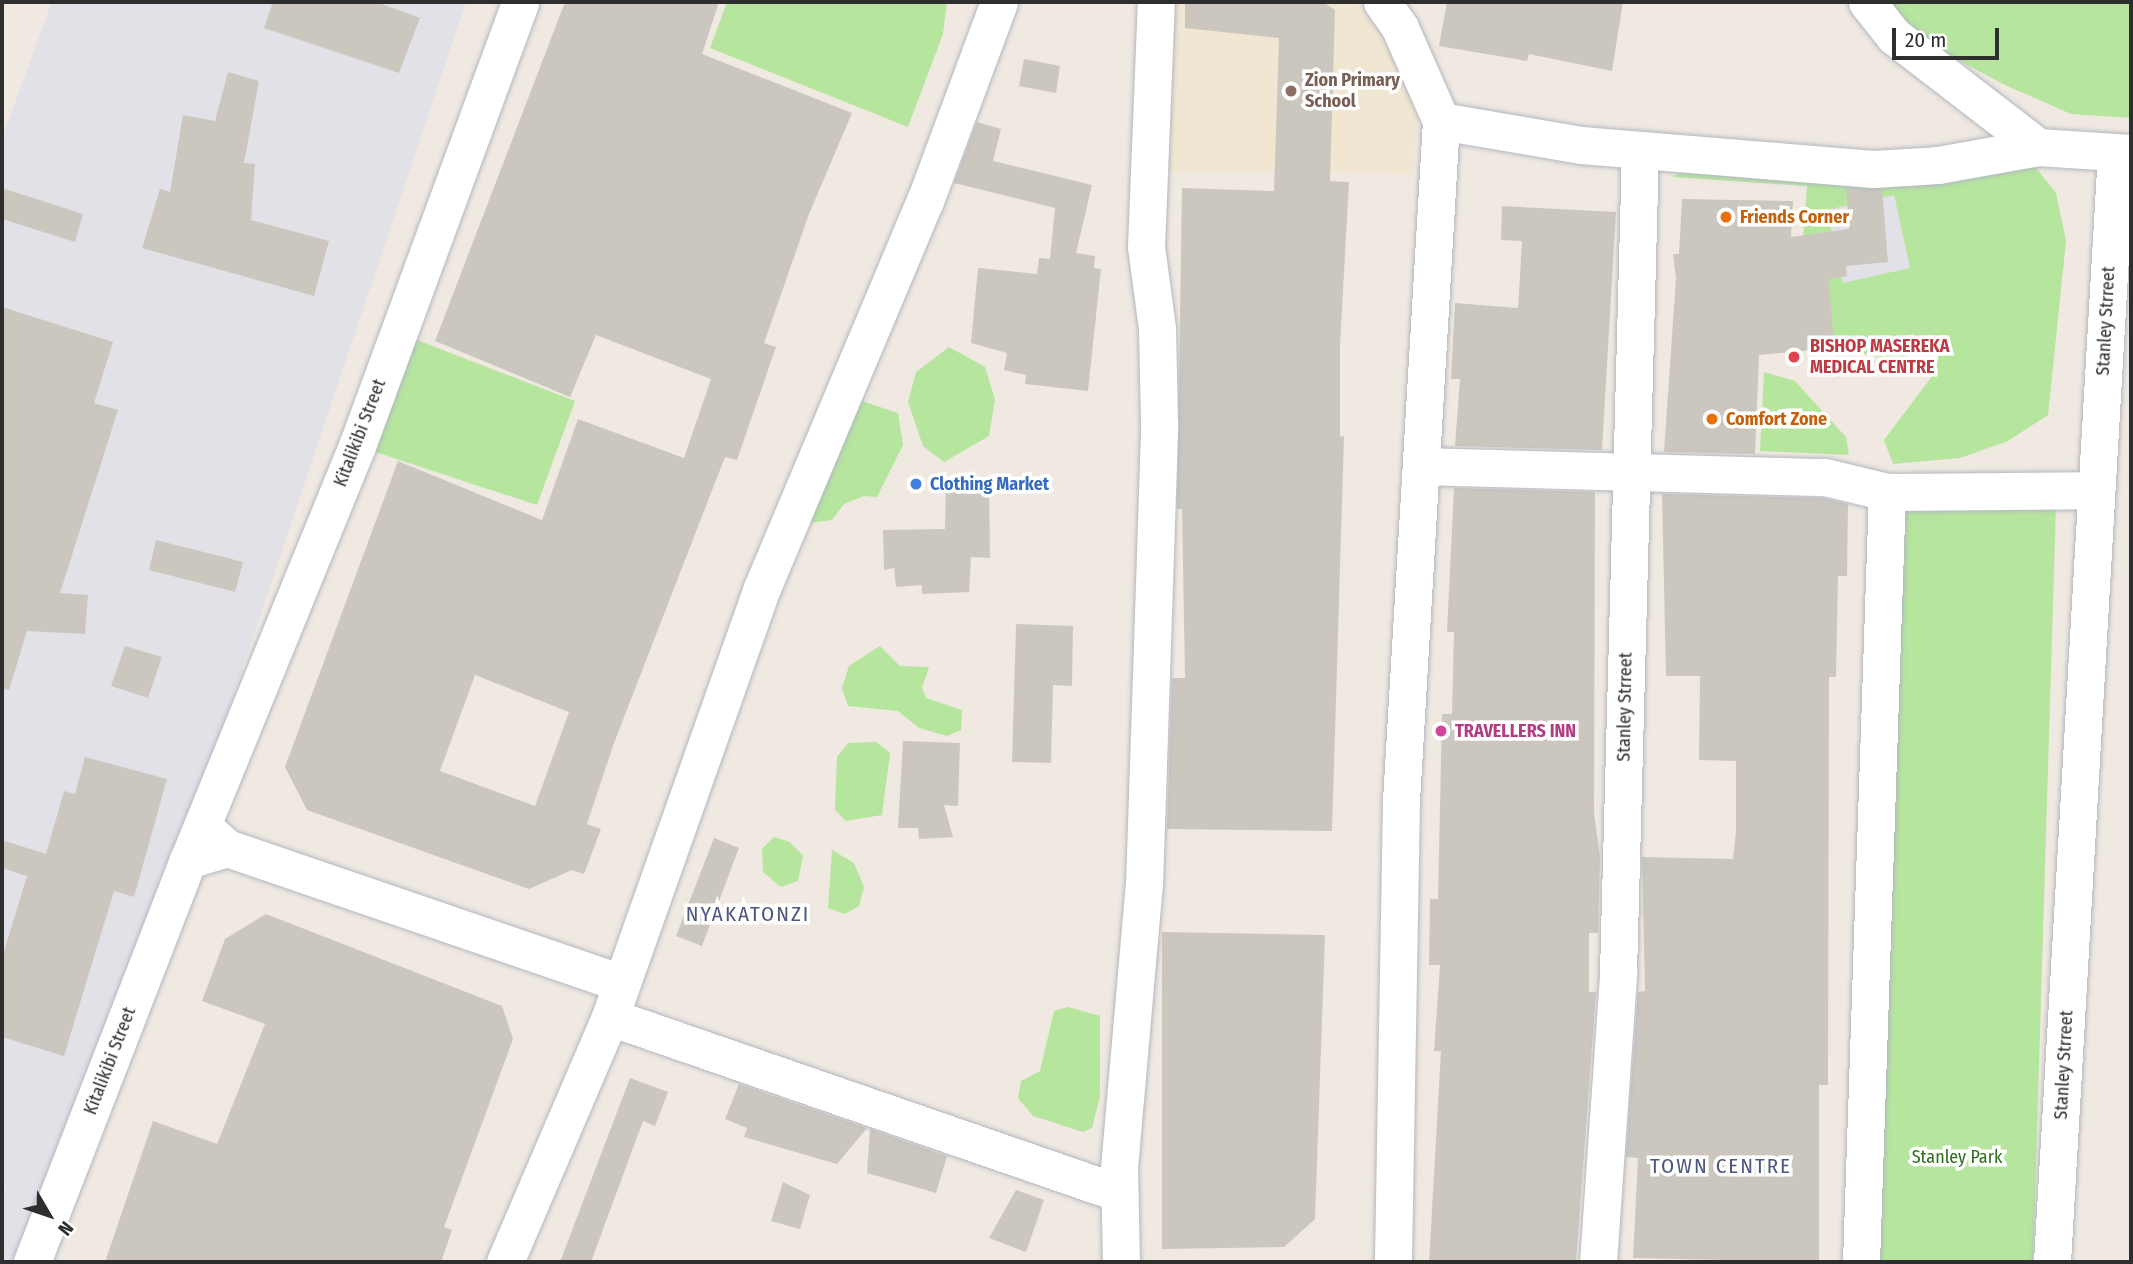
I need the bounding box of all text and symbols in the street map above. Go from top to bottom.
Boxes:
scale bar [1895,14,2002,58]
text: 20 m [1905,27,1946,53]
place label: Zion Primary School [1305,70,1400,112]
marker: Zion Primary School [1283,83,1299,99]
place label: Friends Corner [1740,206,1849,228]
marker: Friends Corner [1718,209,1734,225]
street label: Stanley Strreet [2092,266,2120,376]
place label: BISHOP MASEREKA MEDICAL CENTRE [1810,336,1949,378]
marker: BISHOP MASEREKA MEDICAL CENTRE [1784,347,1804,367]
street label: Kitalikibi Street [330,376,390,490]
place label: Comfort Zone [1726,408,1827,430]
marker: Comfort Zone [1704,411,1720,427]
place label: Clothing Market [930,473,1049,495]
marker: Clothing Market [908,476,924,492]
street label: Stanley Strreet [1613,652,1637,762]
place label: TRAVELLERS INN [1455,720,1576,742]
marker: TRAVELLERS INN [1433,723,1449,739]
district label: NYAKATONZI [687,901,809,927]
street label: Kitalikibi Street [80,1004,140,1118]
street label: Stanley Strreet [2050,1010,2078,1120]
park label: Stanley Park [1912,1146,2002,1168]
district label: TOWN CENTRE [1651,1153,1791,1179]
north arrow [14,1180,84,1250]
text: N [53,1217,78,1240]

